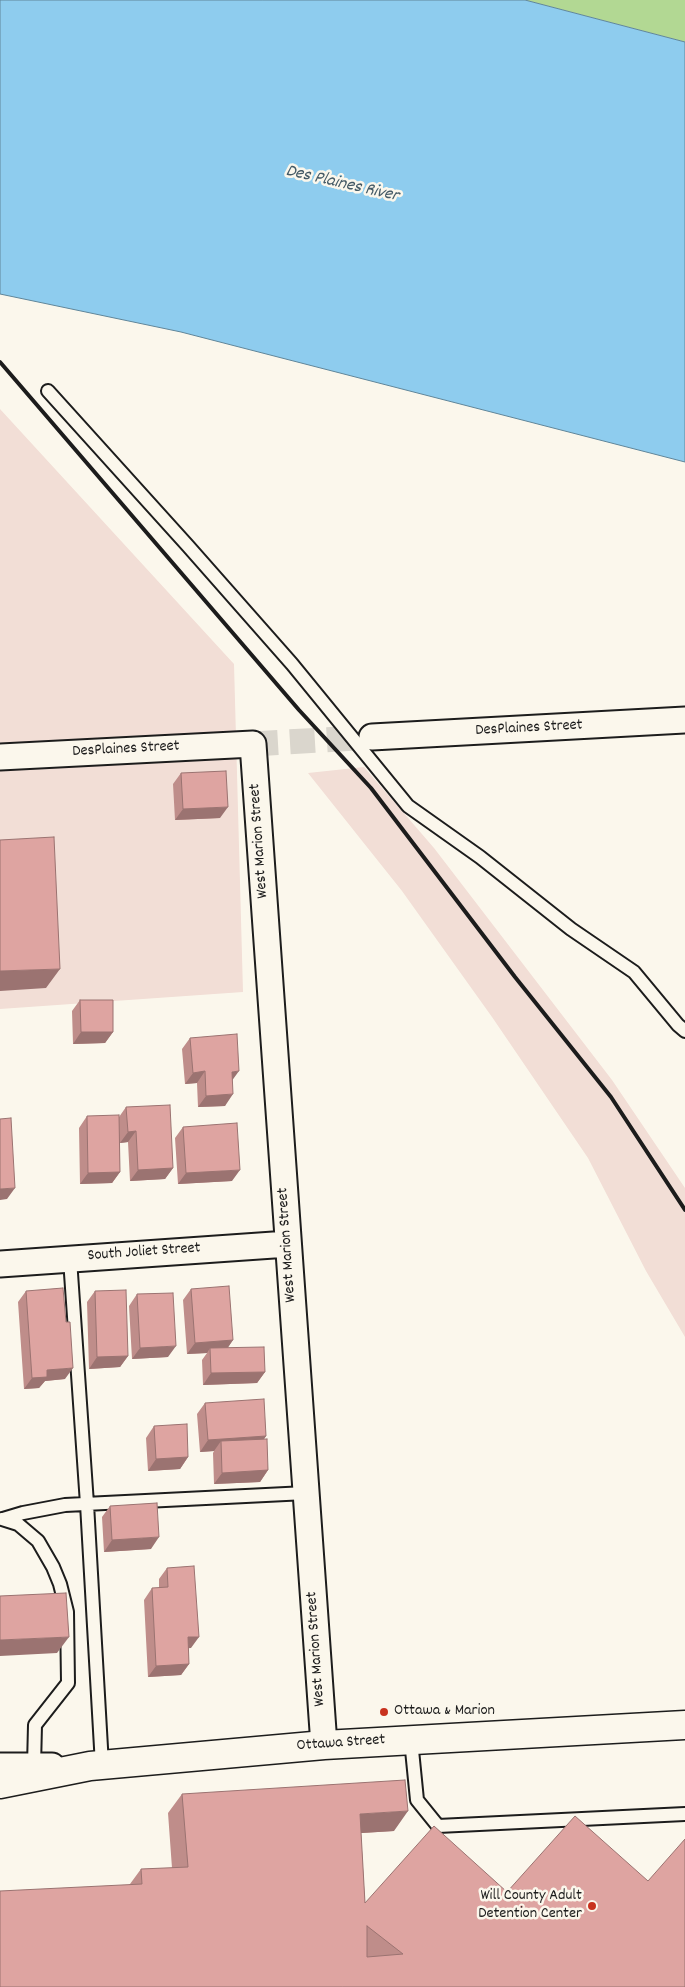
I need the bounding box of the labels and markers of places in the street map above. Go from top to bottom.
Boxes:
place label: Ottawa & Marion [394,1702,495,1722]
marker: Ottawa & Marion [378,1706,390,1718]
place label: Will County Adult Detention Center [478,1887,582,1925]
marker: Will County Adult Detention Center [586,1900,598,1912]

